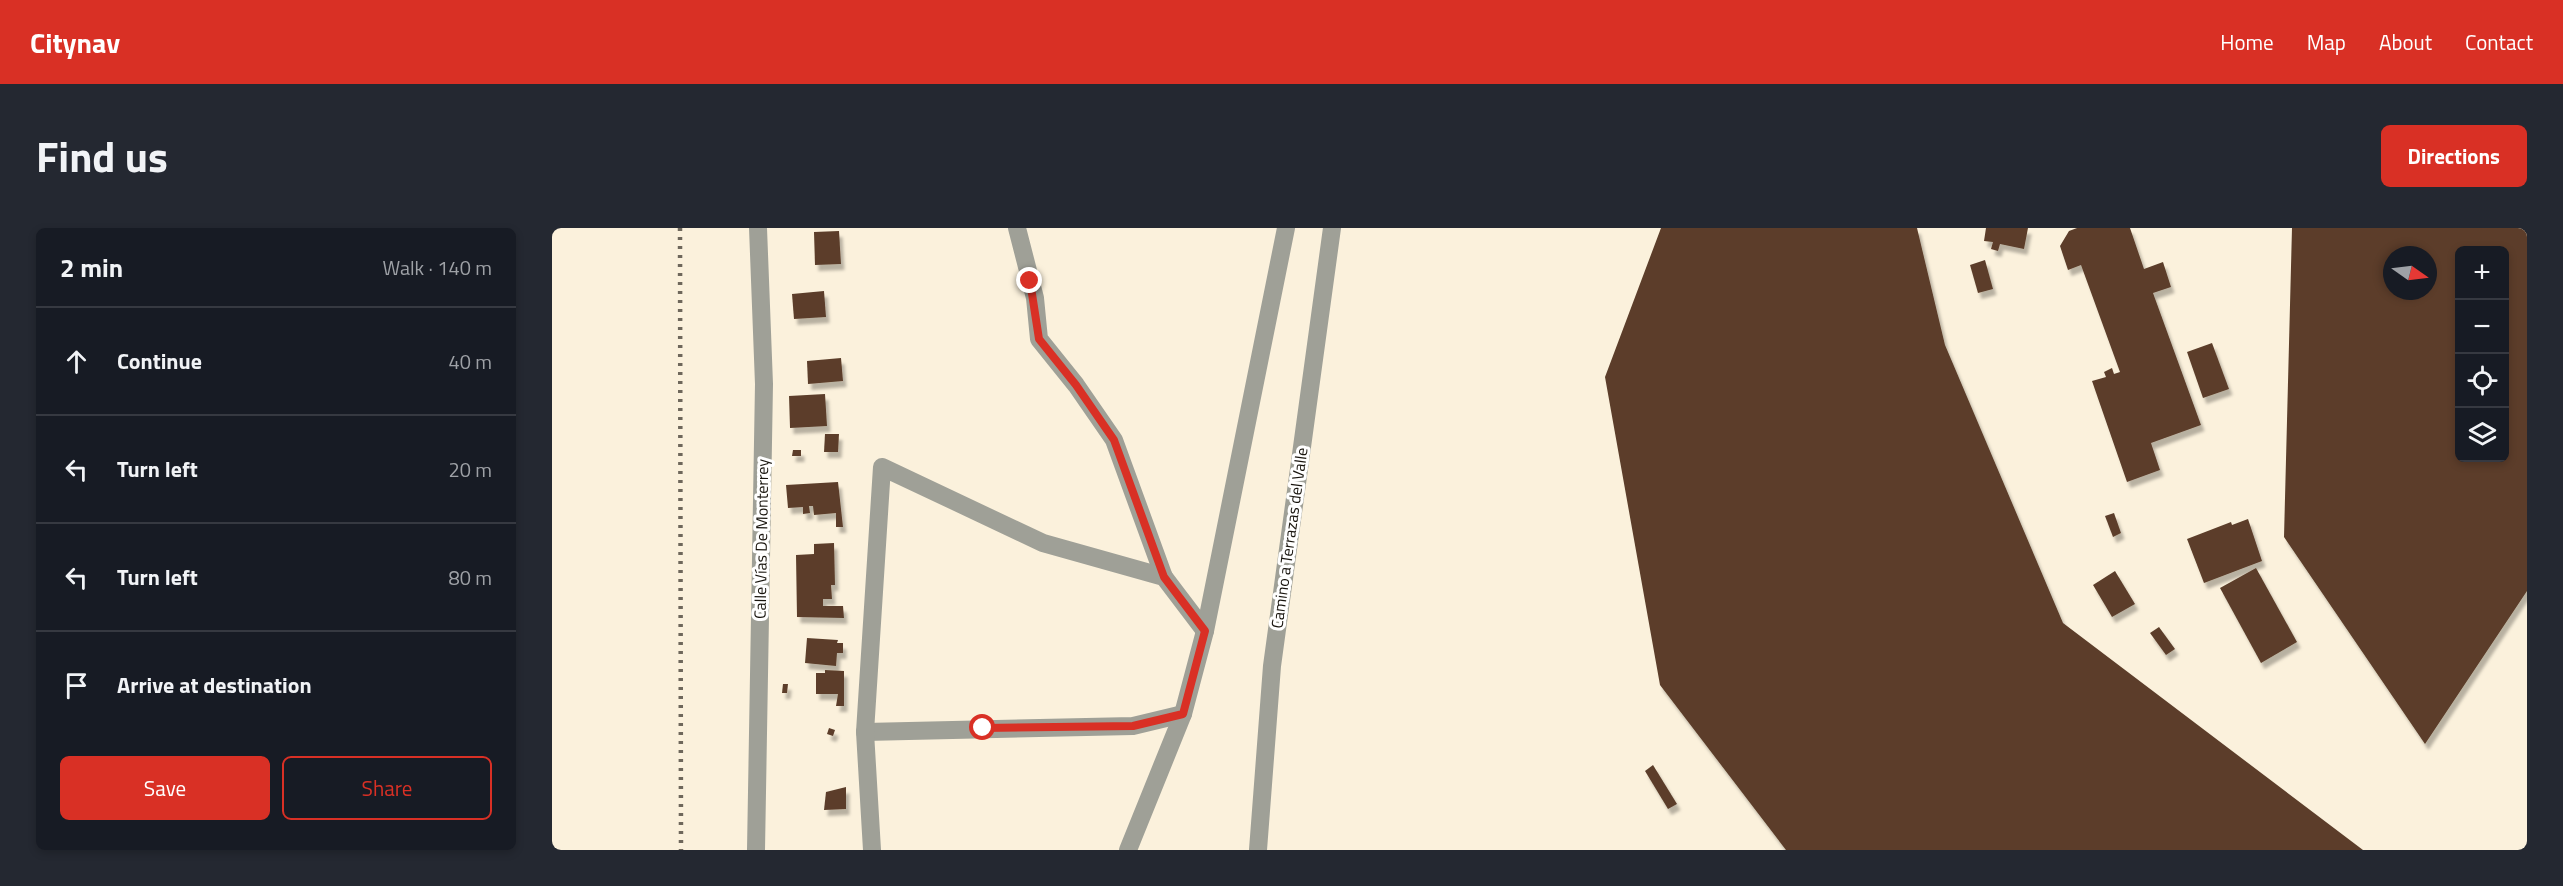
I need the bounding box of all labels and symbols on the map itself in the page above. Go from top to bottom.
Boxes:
north arrow [2383,246,2437,300]
route end [1016,267,1042,293]
street label: Camino a Terrazas del Valle [1264,446,1314,630]
street label: Calle Vías De Monterrey [748,459,774,619]
route start [969,714,995,740]

